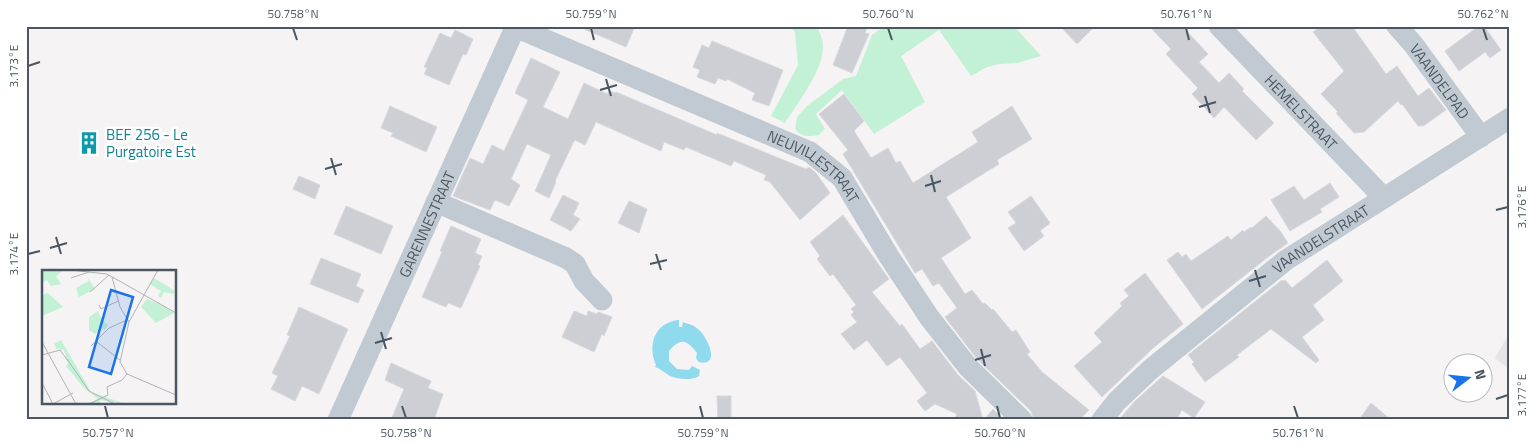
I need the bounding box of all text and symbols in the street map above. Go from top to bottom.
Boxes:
text: 50.758°N [267,4,319,23]
text: 50.759°N [565,4,617,23]
text: 50.760°N [862,4,914,23]
text: 50.761°N [1160,4,1212,23]
text: 50.762°N [1457,4,1509,23]
street label: VAANDELPAD [1405,39,1476,124]
text: 3.173°E [4,44,23,87]
street label: HEMELSTRAAT [1260,69,1343,155]
place label: BEF 256 - Le Purgatoire Est [106,123,197,163]
street label: NEUVILLESTRAAT [764,124,866,207]
building icon: BEF 256 - Le Purgatoire Est [76,130,102,156]
street label: GARENNESTRAAT [392,167,461,281]
text: 3.176°E [1512,185,1531,228]
street label: VAANDELSTRAAT [1267,199,1374,279]
text: 3.174°E [4,232,23,275]
inset map [42,270,176,404]
north arrow [1444,354,1494,404]
text: N [1470,367,1492,382]
text: 3.177°E [1512,373,1531,416]
text: 50.757°N [82,423,134,442]
text: 50.758°N [380,423,432,442]
text: 50.759°N [677,423,729,442]
text: 50.760°N [974,423,1026,442]
text: 50.761°N [1272,423,1324,442]

